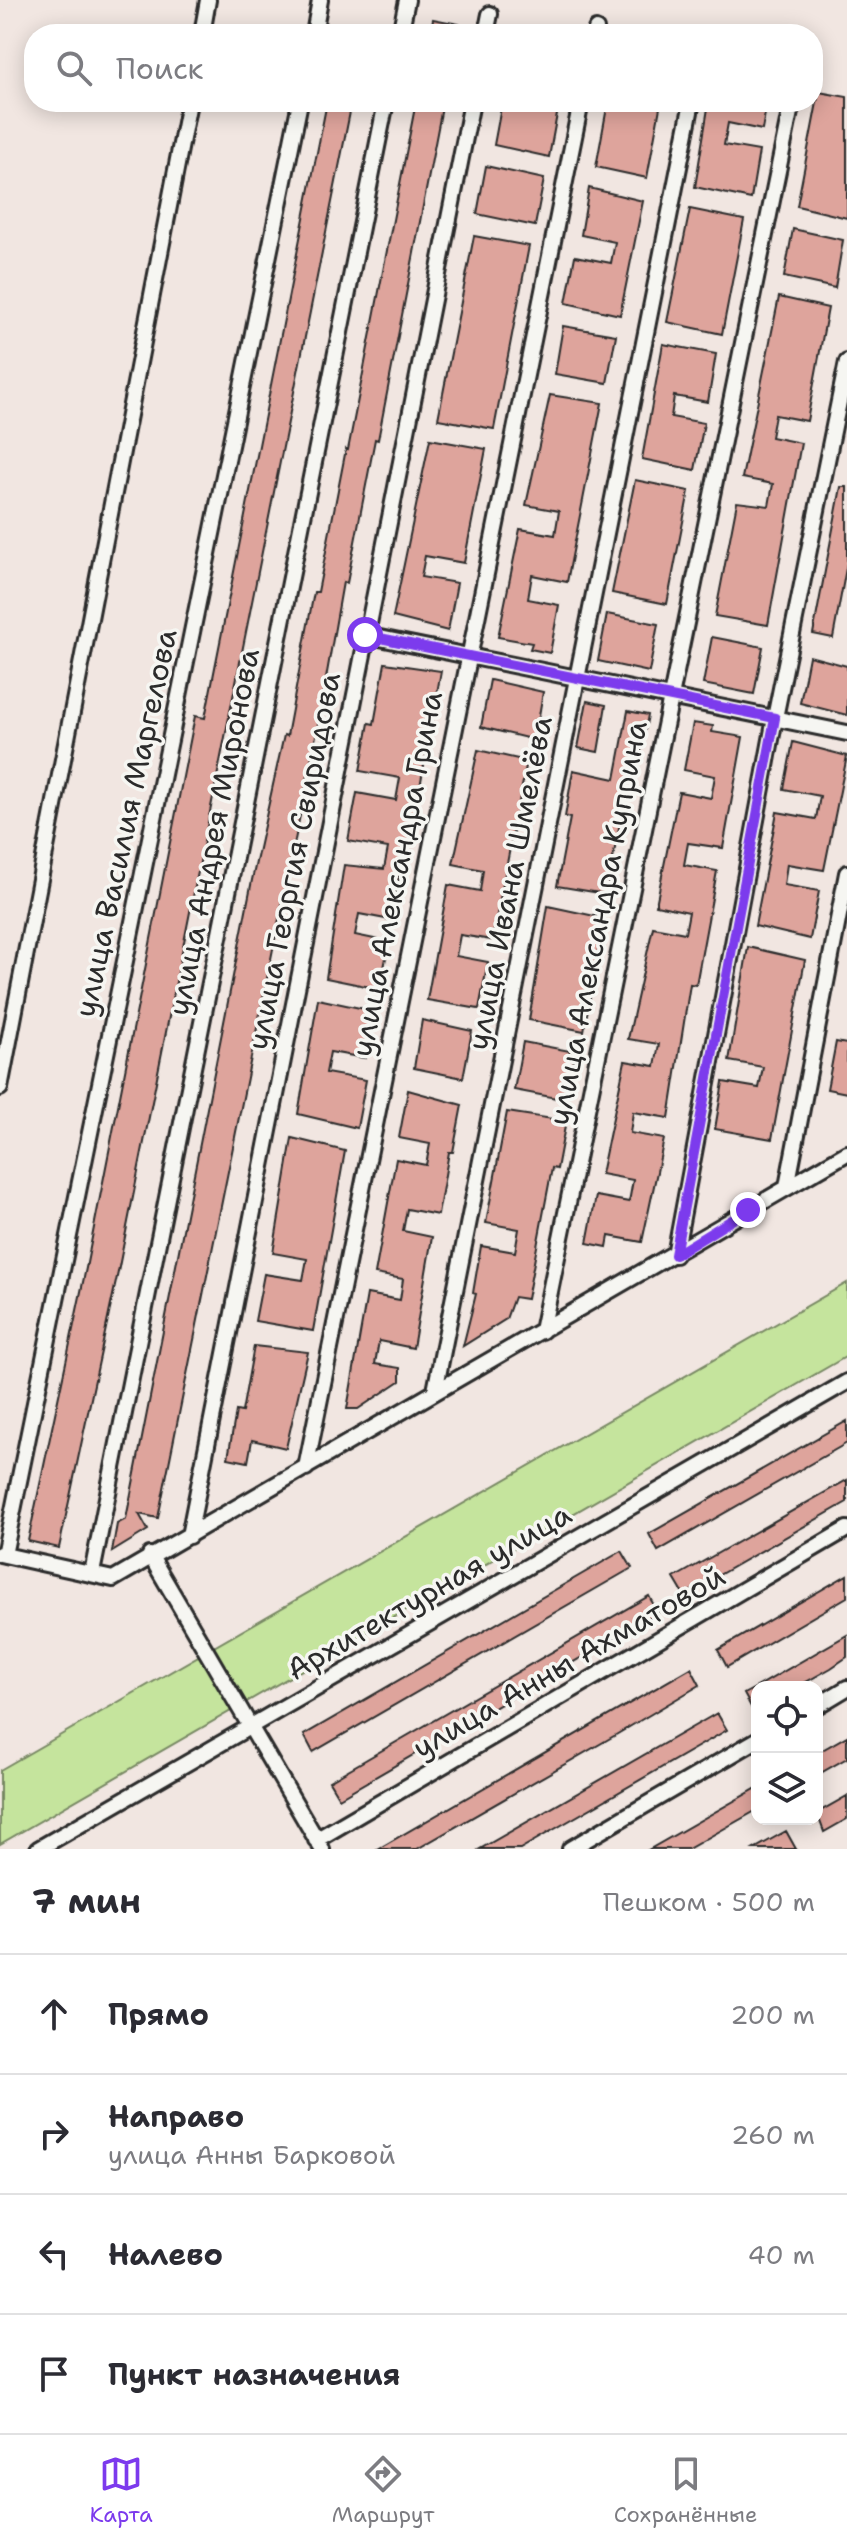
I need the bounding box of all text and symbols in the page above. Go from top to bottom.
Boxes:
search box [24,24,823,112]
icon: search [52,46,96,90]
text: Поиск [116,48,204,89]
route start [347,617,383,653]
street label: улица Василия Маргелова [64,625,187,1021]
street label: улица Андрея Миронова [158,644,269,1019]
street label: улица Георгия Свиридова [237,668,350,1053]
street label: улица Александра Грина [341,687,452,1060]
street label: улица Ивана Шмелёва [457,712,562,1053]
street label: улица Александра Куприна [538,717,657,1129]
route end [730,1192,766,1228]
street label: Архитектурная улица [279,1493,579,1690]
street label: улица Анны Ахматовой [405,1555,732,1768]
map controls [751,1681,823,1825]
button: locate [751,1681,823,1753]
button: layers [751,1753,823,1825]
text: 7 мин [32,1878,141,1924]
text: Пешком · 500 m [603,1884,815,1919]
icon: ahead [32,1992,76,2036]
text: Прямо [108,1994,209,2035]
text: 200 m [730,1997,815,2032]
text: Направо [108,2096,244,2137]
icon: right [32,2112,76,2156]
text: 260 m [731,2117,815,2152]
text: улица Анны Барковой [108,2137,395,2172]
icon: left [32,2232,76,2276]
text: Налево [108,2234,223,2275]
text: 40 m [748,2237,815,2272]
icon: arrive [32,2352,76,2396]
text: Пункт назначения [108,2354,400,2395]
tab: Карта [90,2452,153,2529]
tab: Маршрут [332,2452,434,2529]
tab: Сохранённые [614,2452,757,2529]

